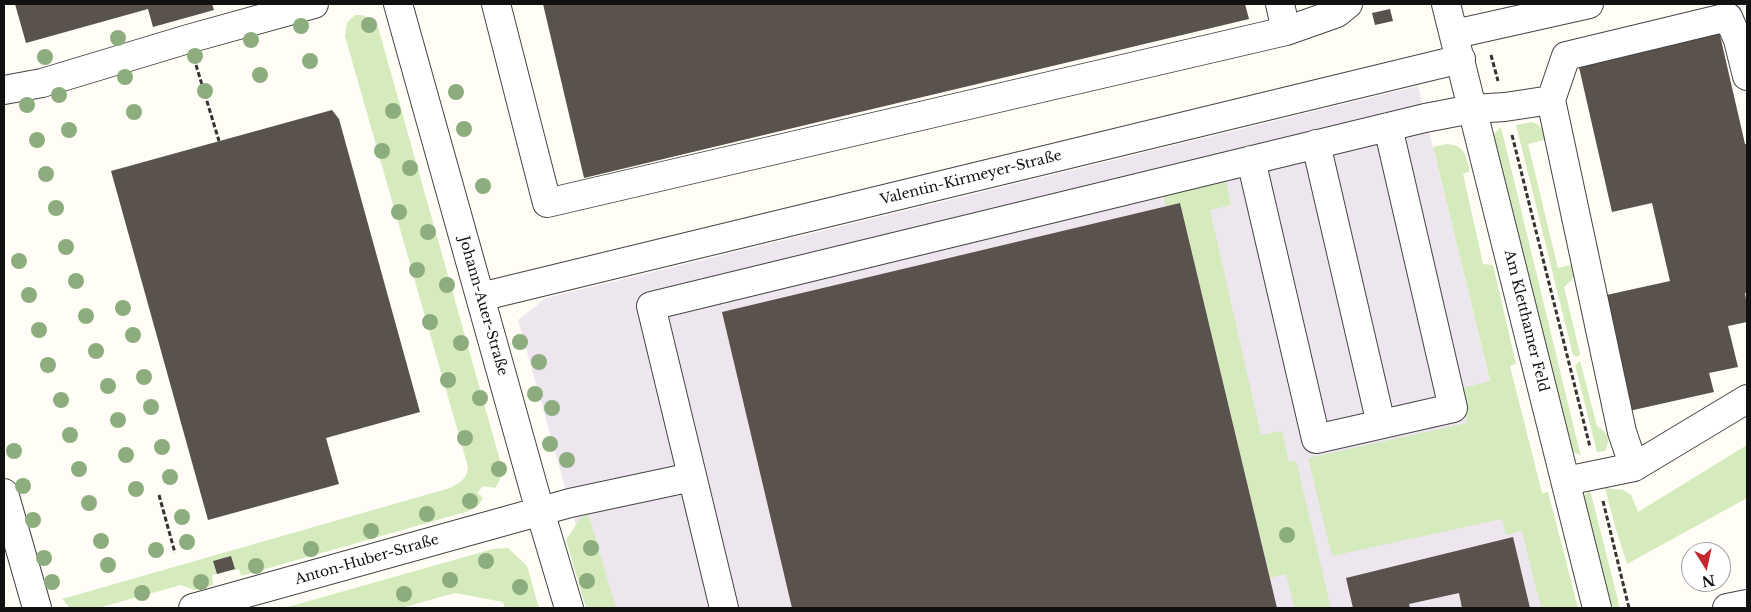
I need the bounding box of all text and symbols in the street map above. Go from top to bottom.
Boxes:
street label: Valentin-Kirmeyer-Straße [878,147,1064,209]
street label: Johann-Auer-Straße [455,234,511,378]
street label: Am Kletthamer Feld [1500,248,1552,394]
street label: Anton-Huber-Straße [293,531,441,589]
north arrow [1681,542,1731,592]
text: N [1700,571,1716,591]

